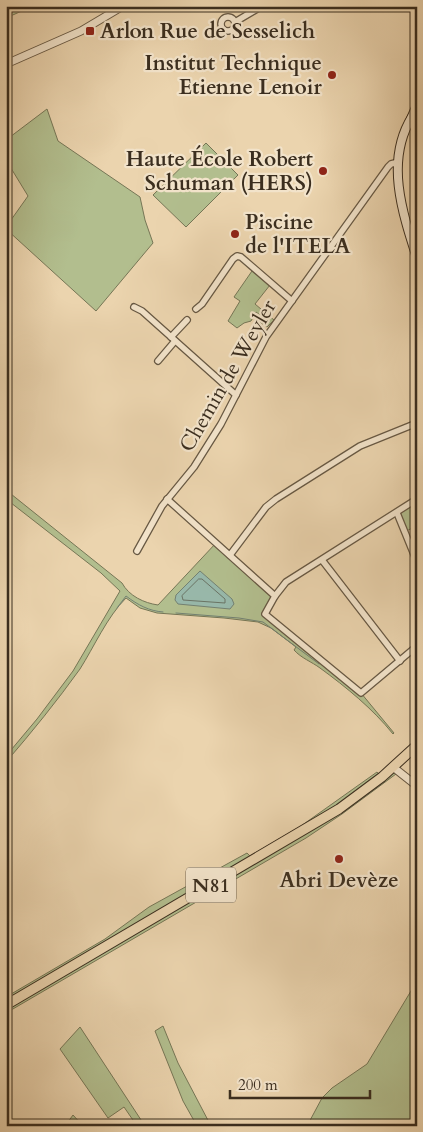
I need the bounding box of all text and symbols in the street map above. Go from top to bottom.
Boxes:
place label: Arlon Rue de Sesselich [100,17,315,46]
marker: Arlon Rue de Sesselich [84,25,96,37]
place label: Institut Technique Etienne Lenoir [145,49,323,102]
marker: Institut Technique Etienne Lenoir [326,69,338,81]
place label: Haute École Robert Schuman (HERS) [126,145,314,198]
marker: Haute École Robert Schuman (HERS) [317,165,329,177]
place label: Piscine de l'ITELA [245,208,351,261]
marker: Piscine de l'ITELA [229,228,241,240]
street label: Chemin de Weyler [173,294,283,457]
marker: Abri Devèze [333,853,345,865]
place label: Abri Devèze [279,866,399,895]
road number: N81 [186,868,236,902]
scale bar [230,1067,370,1099]
text: 200 m [238,1075,278,1095]

